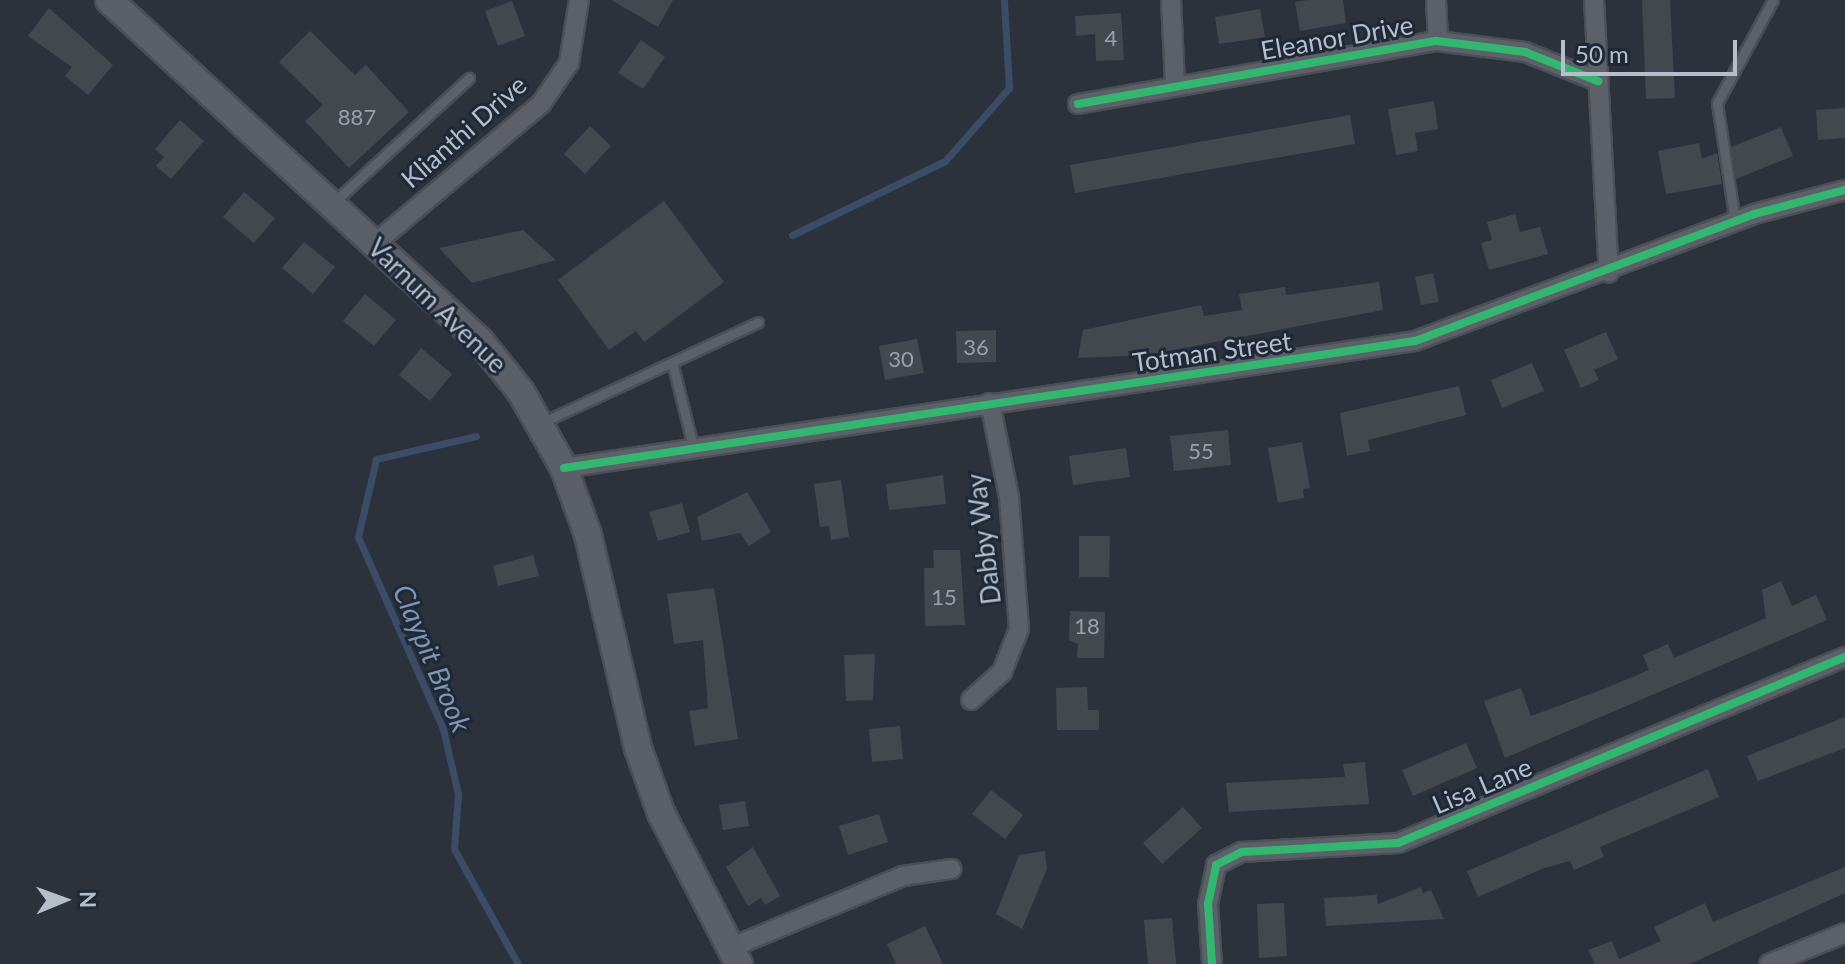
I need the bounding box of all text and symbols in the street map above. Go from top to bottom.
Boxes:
street label: Eleanor Drive [1258,9,1416,67]
scale bar [1565,24,1741,74]
house number: 4 [1105,25,1117,51]
text: 50 m [1575,39,1629,68]
street label: Klianthi Drive [395,69,533,195]
house number: 887 [338,104,376,130]
street label: Varnum Avenue [361,232,513,380]
street label: Totman Street [1131,325,1293,379]
house number: 36 [963,334,989,360]
house number: 30 [888,346,914,372]
house number: 55 [1188,438,1214,464]
street label: Dabby Way [960,471,1008,607]
water label: Claypit Brook [387,579,479,737]
house number: 15 [931,584,957,610]
house number: 18 [1074,613,1100,639]
street label: Lisa Lane [1428,751,1536,821]
north arrow [24,860,104,940]
text: N [75,891,102,908]

